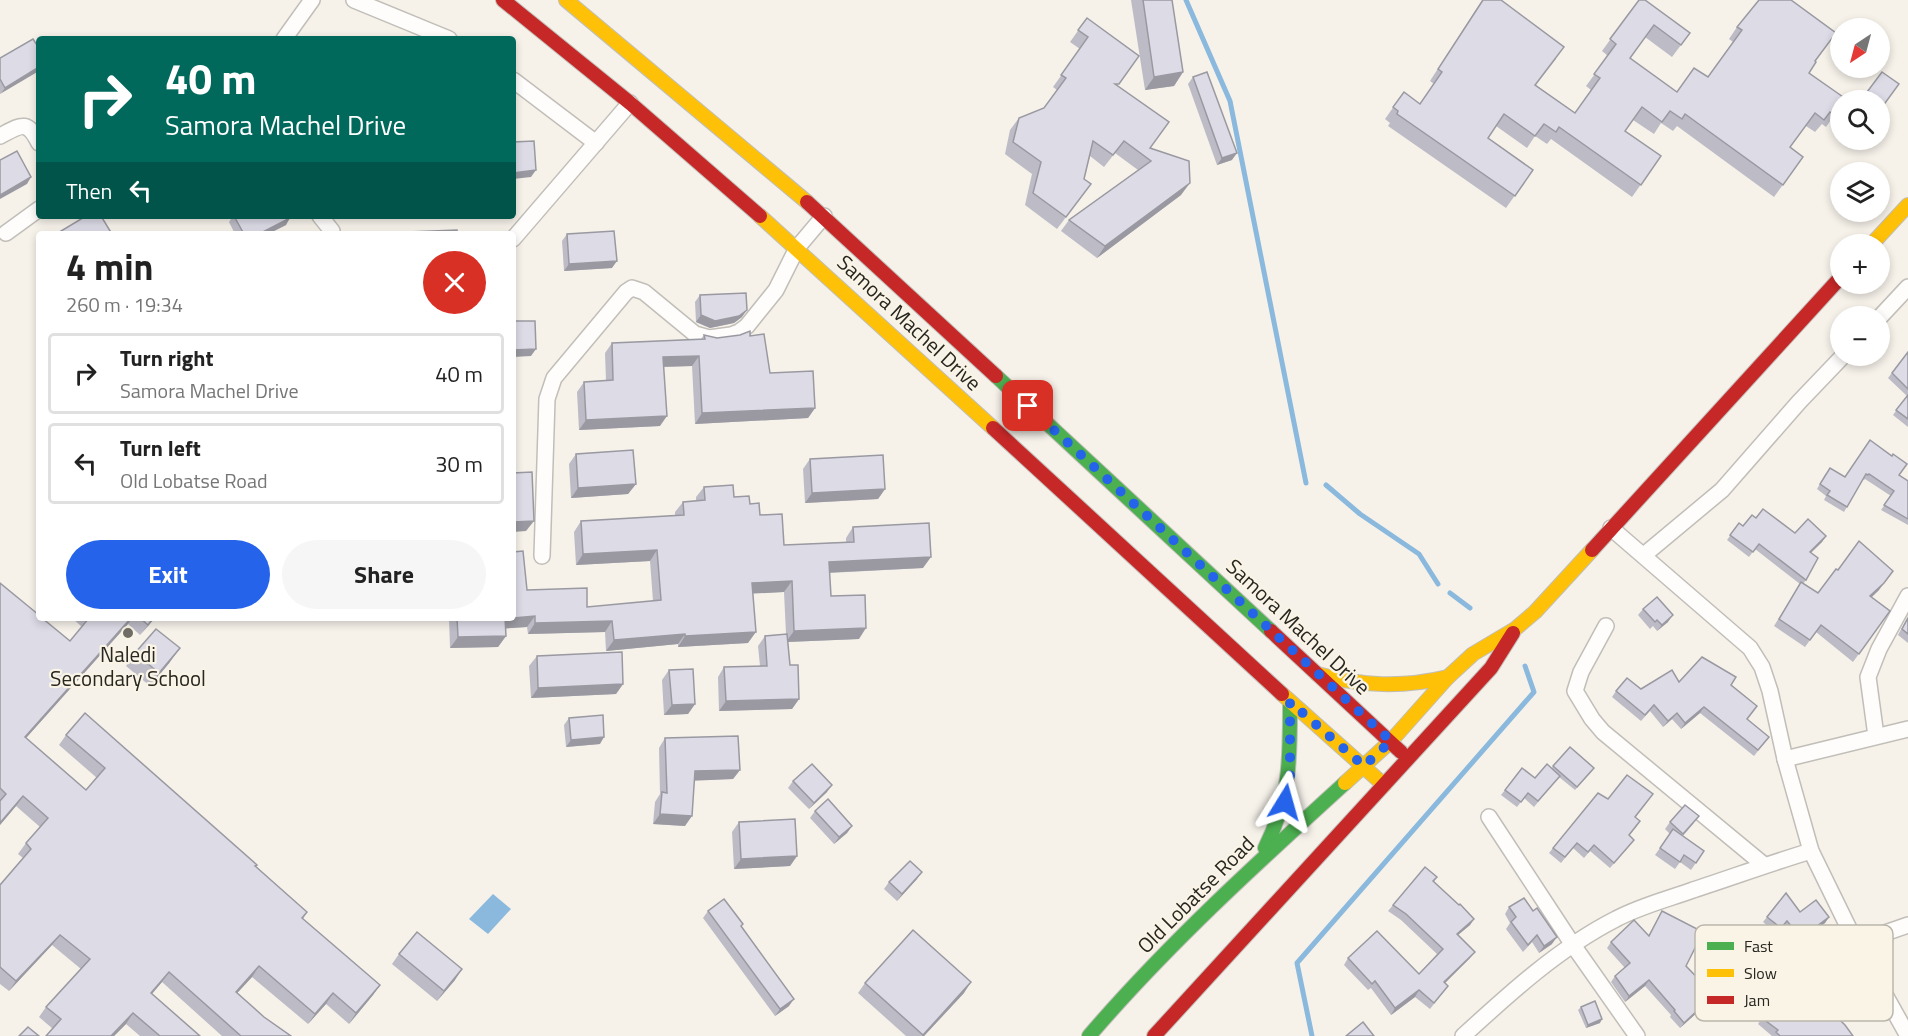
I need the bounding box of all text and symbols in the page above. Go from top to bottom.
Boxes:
north arrow [1830,18,1890,78]
map controls [1830,18,1890,366]
text: 40 m [165,46,257,110]
icon: right [66,60,144,138]
button: search [1830,90,1890,150]
text: Samora Machel Drive [165,104,406,145]
button: layers [1830,162,1890,222]
text: Then [66,174,112,208]
icon: left [124,174,157,207]
button: + [1830,234,1890,294]
text: 4 min [66,239,153,294]
street label: Samora Machel Drive [830,247,989,398]
button: close [423,251,486,314]
text: 260 m · 19:34 [66,289,183,320]
button: − [1830,306,1890,366]
text: Turn right [120,341,214,375]
icon: right [69,357,102,390]
text: 40 m [435,357,483,391]
text: Samora Machel Drive [120,375,299,406]
pin [1002,380,1053,431]
icon: arrive [1011,389,1044,422]
text: Turn left [120,431,201,465]
icon: left [69,447,102,480]
text: 30 m [435,447,483,481]
text: Old Lobatse Road [120,465,268,496]
button: Exit [66,540,270,609]
button: Share [282,540,486,609]
street label: Samora Machel Drive [1219,551,1378,702]
marker: Naledi Secondary School [121,626,135,640]
place label: Naledi Secondary School [50,638,206,694]
position arrow [1253,770,1317,834]
street label: Old Lobatse Road [1129,828,1261,960]
legend [1695,925,1893,1021]
text: Fast [1744,934,1773,958]
text: Slow [1744,961,1777,985]
text: Jam [1744,988,1770,1012]

